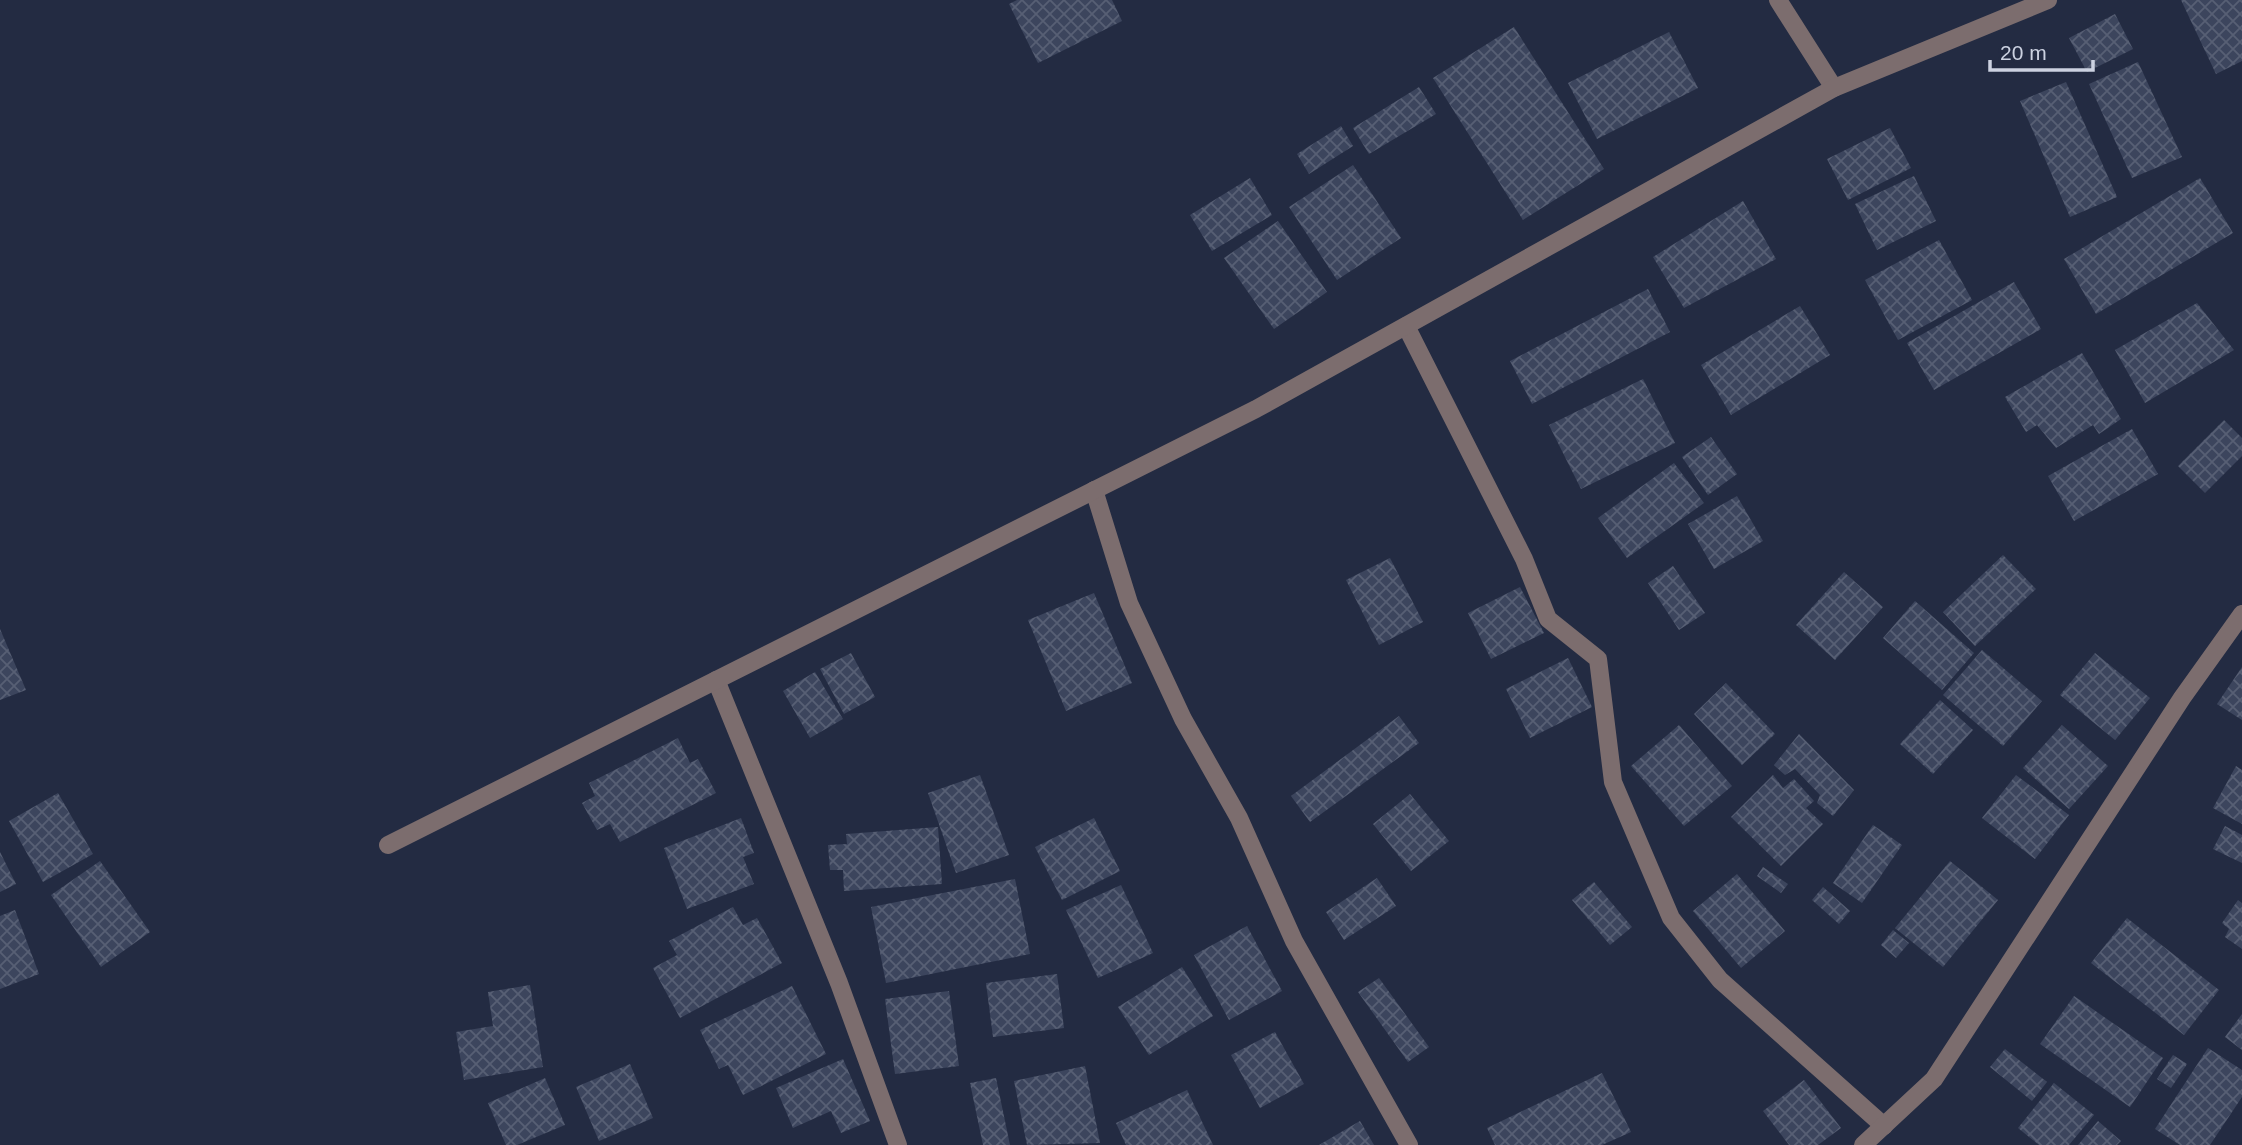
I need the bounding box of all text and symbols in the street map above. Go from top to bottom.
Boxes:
scale bar [1990,28,2093,72]
text: 20 m [2000,41,2047,64]

